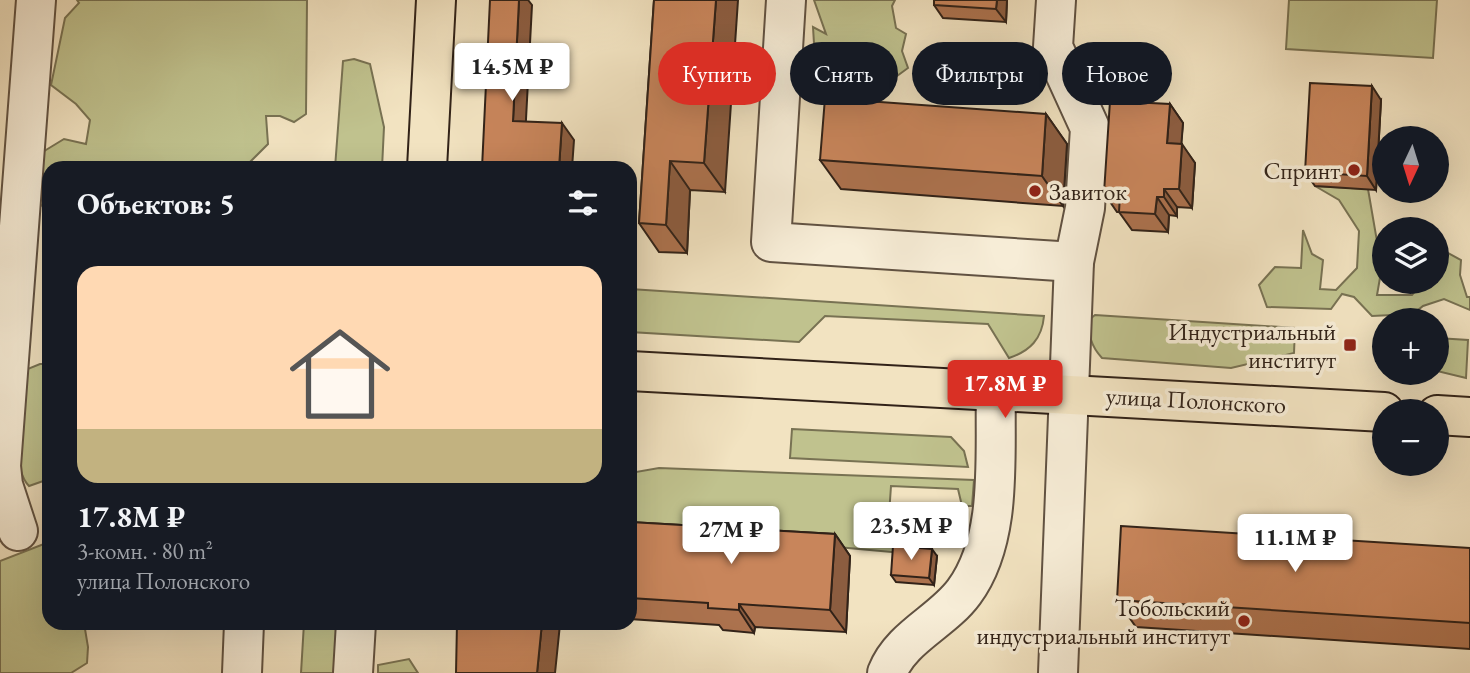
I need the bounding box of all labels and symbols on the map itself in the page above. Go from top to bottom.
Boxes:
pin: 14.5M ₽ [447,43,577,103]
north arrow [1372,126,1449,203]
place label: Спринт [1263,155,1340,186]
marker: Спринт [1346,162,1362,178]
place label: Завиток [1049,176,1127,207]
marker: Завиток [1027,183,1043,199]
place label: Индустриальный институт [1168,316,1336,375]
marker: Индустриальный институт [1342,337,1358,353]
pin: 17.8M ₽ [940,360,1070,420]
street label: улица Полонского [1105,380,1287,420]
pin: 23.5M ₽ [846,503,976,562]
pin: 27M ₽ [682,506,780,566]
pin: 11.1M ₽ [1230,514,1360,574]
place label: Тобольский индустриальный институт [977,592,1230,651]
marker: Тобольский индустриальный институт [1236,613,1252,629]

